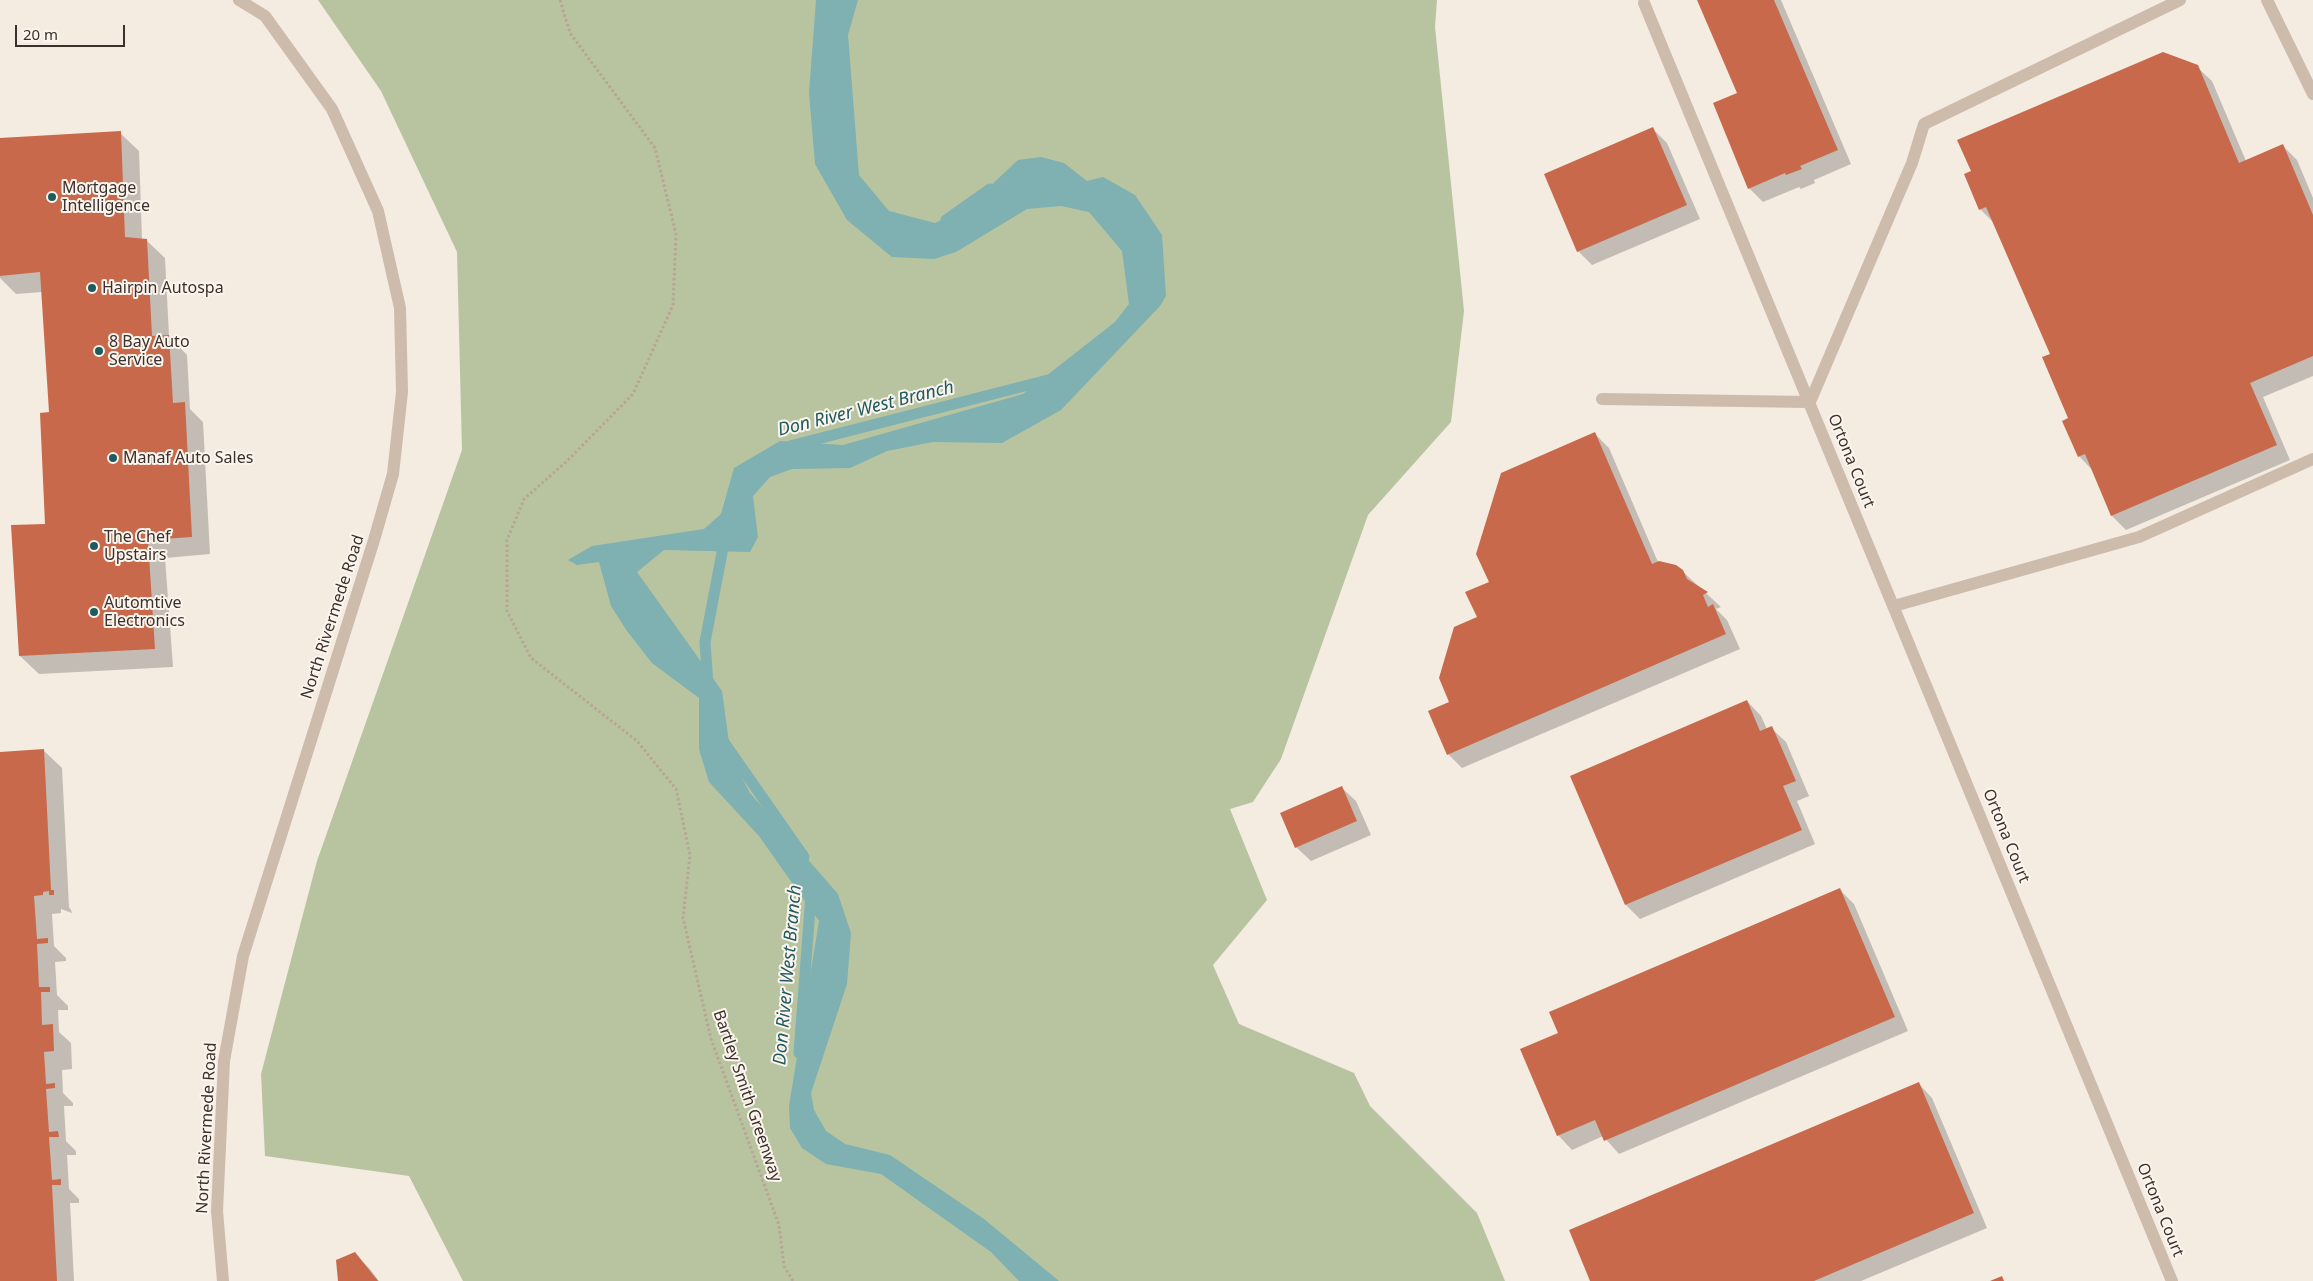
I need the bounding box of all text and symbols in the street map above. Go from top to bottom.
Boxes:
scale bar [18,15,128,47]
text: 20 m [23,24,58,44]
place label: Mortgage Intelligence [62,178,150,216]
marker: Mortgage Intelligence [46,191,58,203]
place label: Hairpin Autospa [102,278,224,298]
marker: Hairpin Autospa [86,282,98,294]
place label: 8 Bay Auto Service [109,332,190,370]
marker: 8 Bay Auto Service [93,345,105,357]
water label: Don River West Branch [776,377,956,441]
street label: Ortona Court [1823,411,1879,511]
place label: Manaf Auto Sales [123,448,253,468]
marker: Manaf Auto Sales [107,452,119,464]
place label: The Chef Upstairs [104,527,170,565]
street label: North Rivermede Road [297,532,369,702]
marker: The Chef Upstairs [88,540,100,552]
place label: Automtive Electronics [104,593,185,631]
marker: Automtive Electronics [88,606,100,618]
street label: Ortona Court [1978,786,2034,886]
water label: Don River West Branch [769,884,807,1066]
street label: Bartley Smith Greenway [709,1008,785,1184]
street label: North Rivermede Road [193,1042,221,1214]
street label: Ortona Court [2132,1160,2188,1260]

